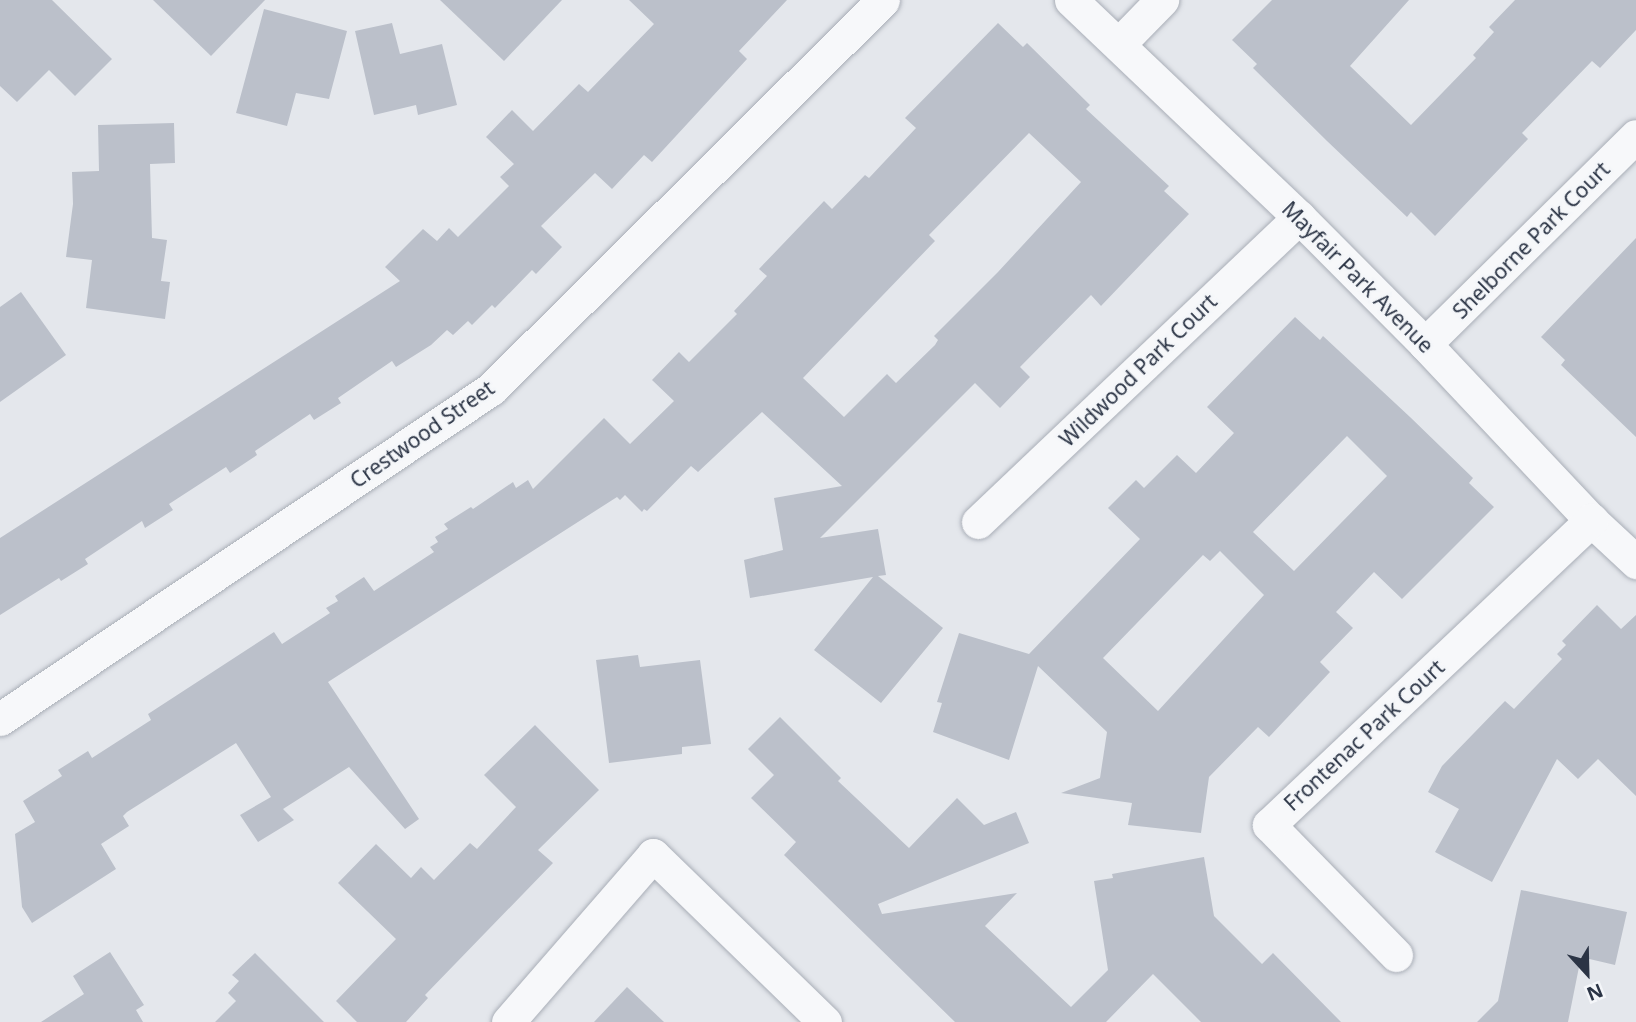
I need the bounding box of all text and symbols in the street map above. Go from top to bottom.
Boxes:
street label: Shelborne Park Court [1447,156,1615,324]
street label: Mayfair Park Avenue [1277,196,1439,358]
street label: Wildwood Park Court [1054,288,1222,452]
street label: Crestwood Street [345,375,499,493]
street label: Frontenac Park Court [1279,654,1449,816]
north arrow [1552,938,1622,1008]
text: N [1583,978,1607,1007]

